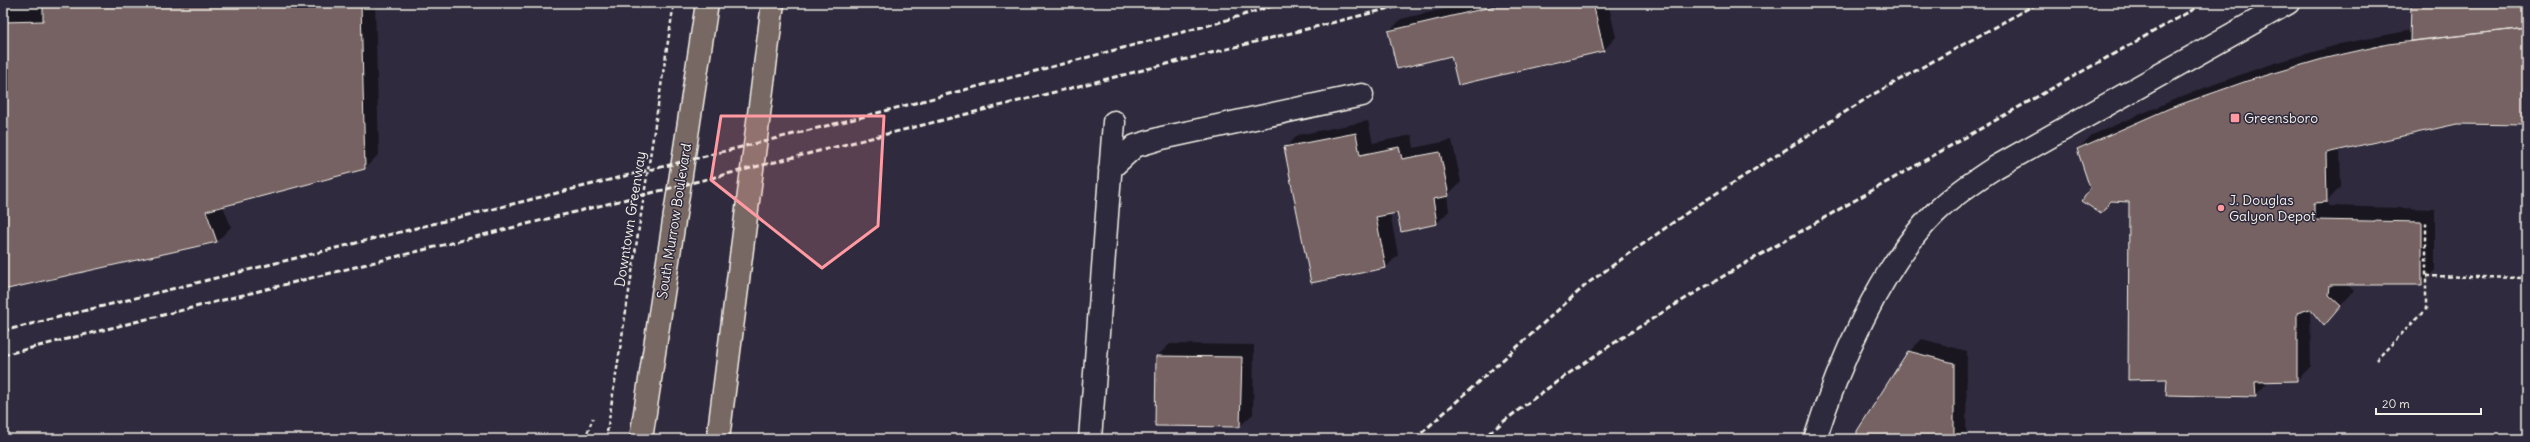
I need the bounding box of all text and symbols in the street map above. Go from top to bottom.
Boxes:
place label: Greensboro [2244,109,2318,127]
marker: Greensboro [2229,112,2241,124]
street label: South Murrow Boulevard [653,142,695,300]
street label: Downtown Greenway [610,150,650,288]
place label: J. Douglas Galyon Depot [2229,191,2316,225]
marker: J. Douglas Galyon Depot [2216,203,2226,213]
scale bar [2376,390,2481,416]
text: 20 m [2382,396,2410,411]

